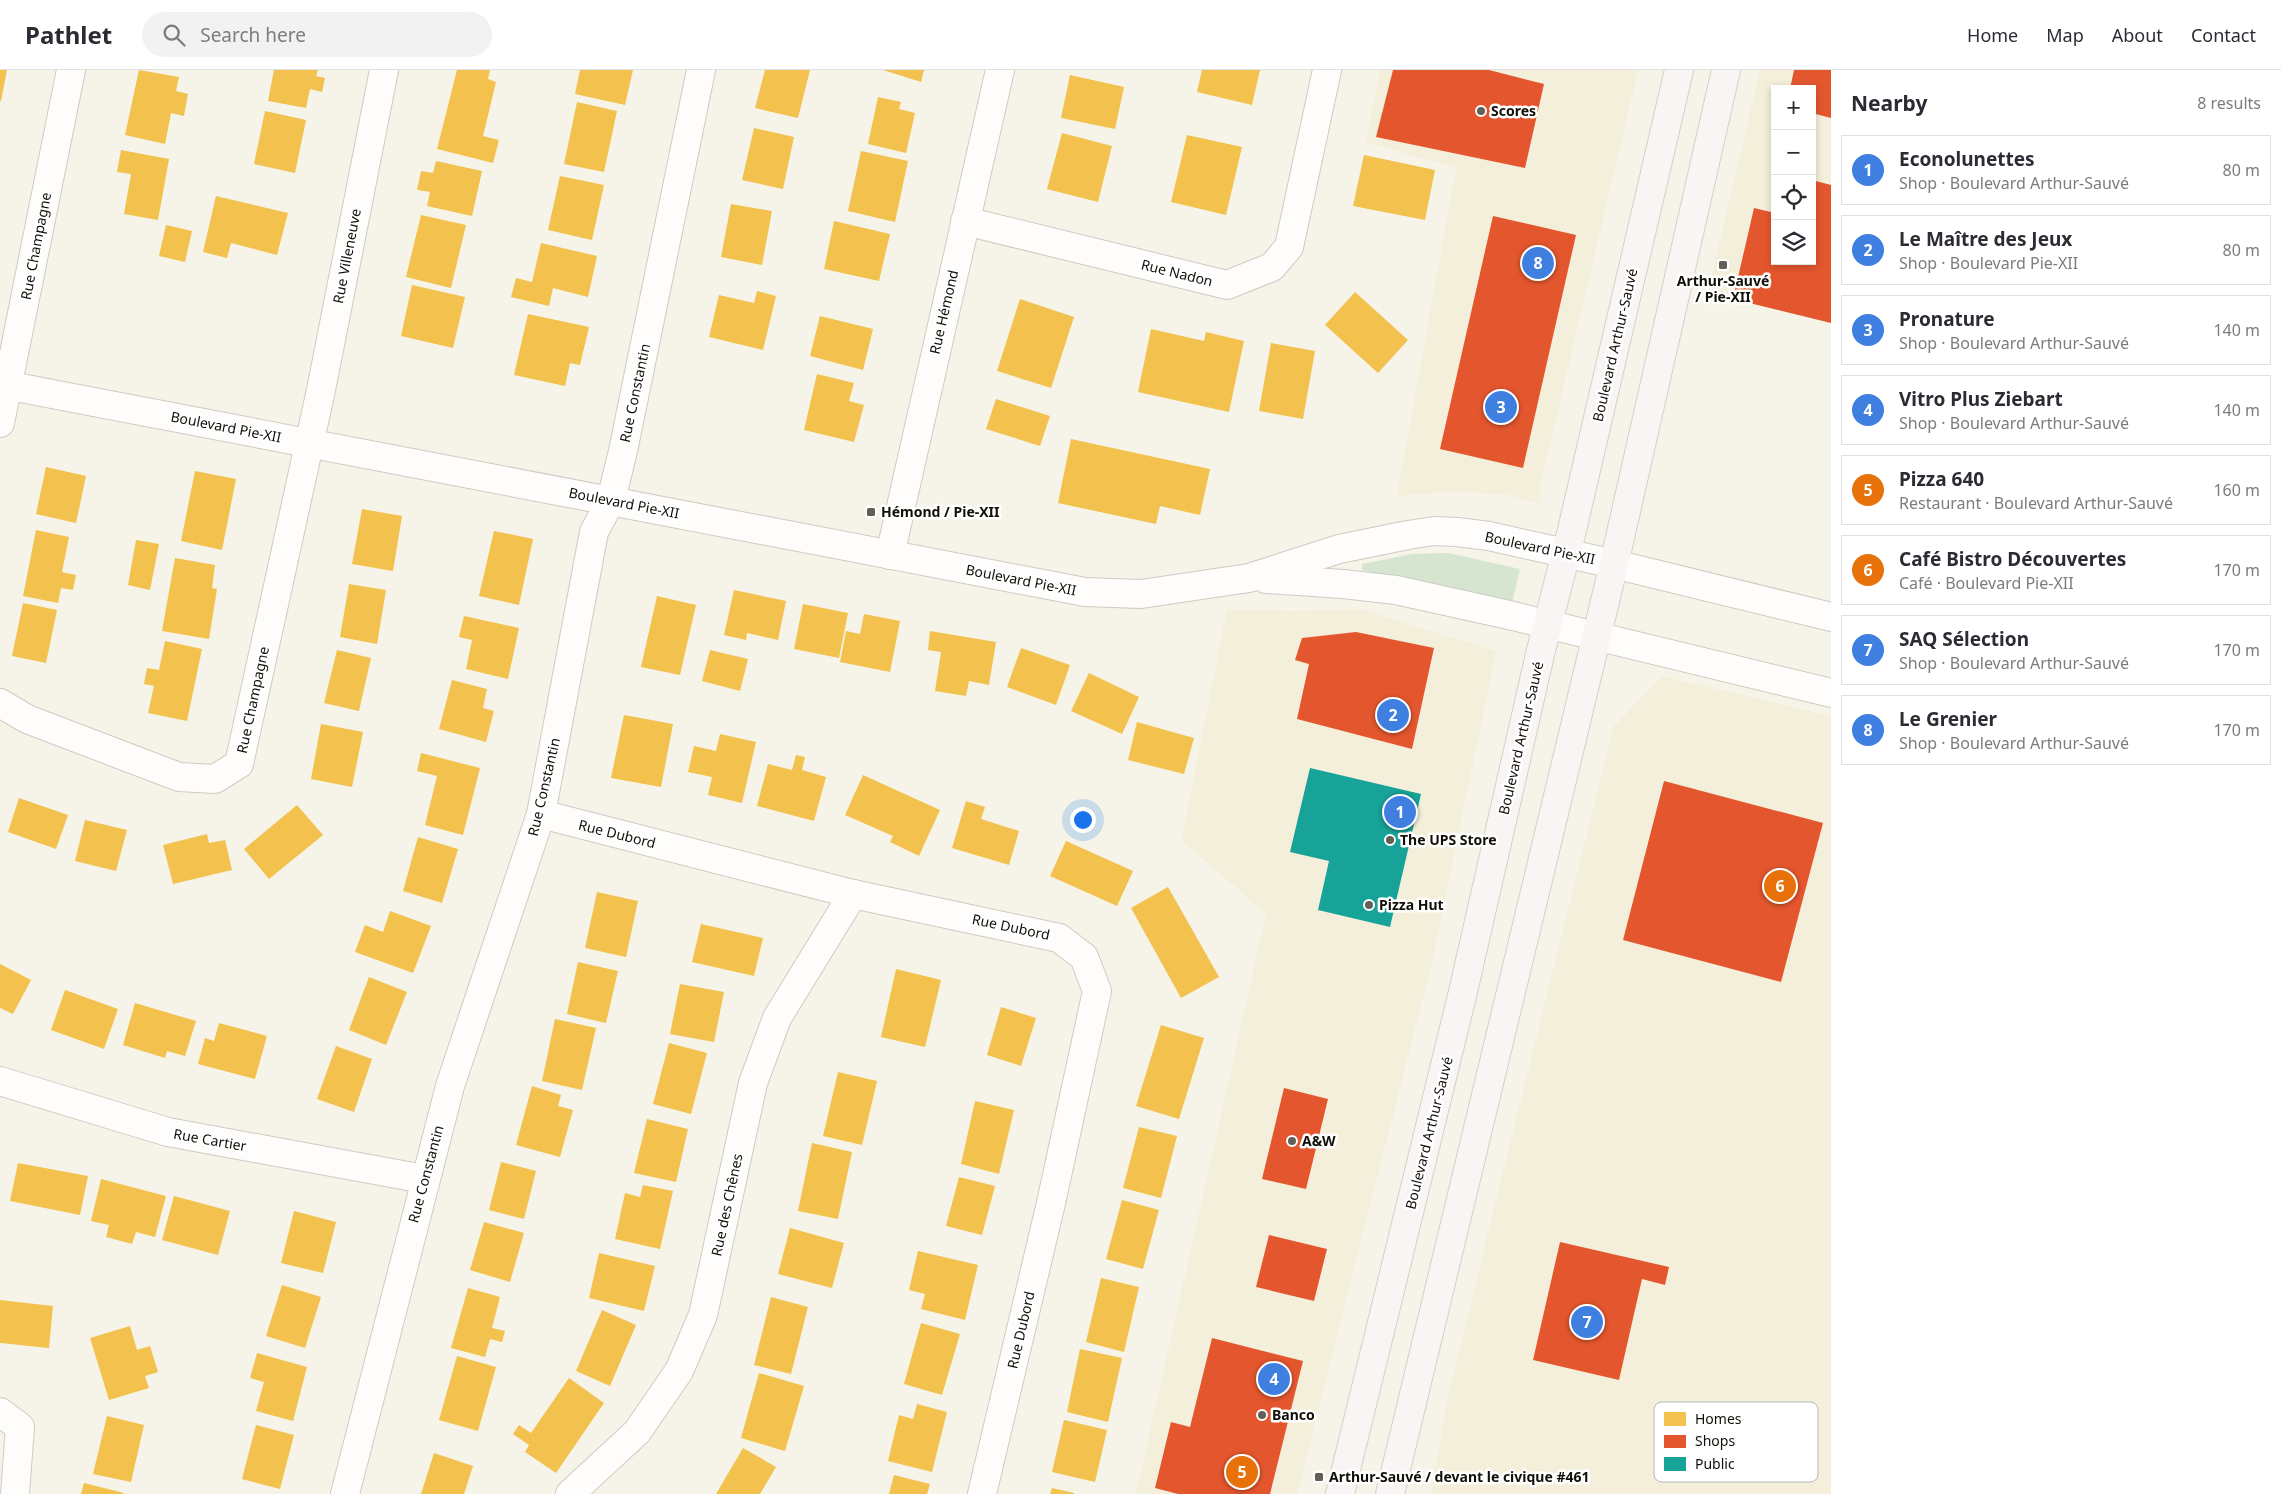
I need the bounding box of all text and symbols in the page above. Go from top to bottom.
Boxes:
search box [142,12,492,57]
text: Pathlet [25,18,112,51]
icon: search [160,21,188,49]
text: Search here [200,22,306,48]
text: Home [1967,23,2018,47]
text: Map [2046,23,2084,47]
text: About [2112,23,2163,47]
text: Contact [2191,23,2256,47]
map controls [1771,85,1816,265]
button: + [1771,85,1816,130]
text: Nearby [1851,89,1927,117]
text: 8 results [2197,92,2261,114]
place label: Scores [1491,101,1536,120]
marker: Scores [1475,105,1487,117]
button: − [1771,130,1816,175]
text: Econolunettes [1899,146,2035,172]
text: 1 [1863,159,1873,181]
text: 80 m [2223,159,2260,181]
text: Shop · Boulevard Arthur-Sauvé [1899,172,2129,194]
button: locate [1771,175,1816,220]
street label: Rue Champagne [16,191,55,301]
street label: Rue Villeneuve [328,207,365,305]
button: layers [1771,220,1816,265]
text: Le Maître des Jeux [1899,226,2072,252]
text: 2 [1863,239,1873,261]
text: 80 m [2223,239,2260,261]
pin: 8 [1522,244,1554,282]
text: Shop · Boulevard Pie-XII [1899,252,2078,274]
street label: Rue Nadon [1139,254,1215,291]
marker: Arthur-Sauvé / Pie-XII [1717,259,1729,271]
street label: Boulevard Arthur-Sauvé [1588,266,1641,423]
street label: Rue Hémond [925,268,962,356]
place label: Arthur-Sauvé / Pie-XII [1677,271,1769,306]
text: Pronature [1899,306,1995,332]
text: 3 [1863,319,1873,341]
text: 140 m [2213,319,2260,341]
text: Shop · Boulevard Arthur-Sauvé [1899,332,2129,354]
street label: Rue Constantin [615,342,654,444]
text: Vitro Plus Ziebart [1899,386,2063,412]
pin: 3 [1485,388,1517,426]
text: 4 [1863,399,1873,421]
text: 140 m [2213,399,2260,421]
street label: Boulevard Pie-XII [169,406,283,447]
text: Shop · Boulevard Arthur-Sauvé [1899,412,2129,434]
text: Pizza 640 [1899,466,1984,492]
text: 5 [1863,479,1873,501]
text: 160 m [2213,479,2260,501]
street label: Boulevard Pie-XII [567,482,681,523]
text: Restaurant · Boulevard Arthur-Sauvé [1899,492,2173,514]
place label: Hémond / Pie-XII [881,502,1000,521]
marker: Hémond / Pie-XII [865,506,877,518]
street label: Boulevard Pie-XII [1483,527,1597,569]
text: Café Bistro Découvertes [1899,546,2126,572]
street label: Boulevard Pie-XII [964,559,1078,600]
text: 6 [1863,559,1873,581]
text: 170 m [2213,559,2260,581]
text: Café · Boulevard Pie-XII [1899,572,2074,594]
text: SAQ Sélection [1899,626,2029,652]
text: 7 [1863,639,1873,661]
text: 170 m [2213,639,2260,661]
street label: Rue Champagne [232,645,273,755]
text: Shop · Boulevard Arthur-Sauvé [1899,652,2129,674]
street label: Boulevard Arthur-Sauvé [1494,659,1547,816]
pin: 2 [1377,696,1409,734]
text: Le Grenier [1899,706,1997,732]
text: 8 [1863,719,1873,741]
text: 170 m [2213,719,2260,741]
text: Shop · Boulevard Arthur-Sauvé [1899,732,2129,754]
street label: Rue Constantin [523,736,564,838]
pin: 1 [1384,793,1416,831]
your location [1070,807,1096,833]
street label: Rue Dubord [577,815,658,852]
place label: The UPS Store [1400,830,1497,849]
marker: The UPS Store [1384,834,1396,846]
pin: 6 [1764,867,1796,905]
place label: Pizza Hut [1379,895,1444,914]
marker: Pizza Hut [1363,899,1375,911]
street label: Rue Dubord [971,909,1052,944]
street label: Boulevard Arthur-Sauvé [1400,1054,1457,1211]
street label: Rue Constantin [403,1123,448,1225]
street label: Rue Cartier [172,1124,248,1155]
place label: A&W [1302,1131,1336,1150]
marker: A&W [1286,1135,1298,1147]
street label: Rue des Chênes [706,1152,747,1258]
street label: Rue Dubord [1002,1289,1039,1370]
pin: 7 [1571,1303,1603,1341]
pin: 4 [1258,1360,1290,1398]
legend [1654,1402,1818,1482]
place label: Banco [1272,1405,1315,1424]
marker: Banco [1256,1409,1268,1421]
text: Homes [1695,1409,1742,1428]
text: Shops [1695,1431,1735,1450]
pin: 5 [1226,1453,1258,1491]
text: Public [1695,1454,1735,1473]
place label: Arthur-Sauvé / devant le civique #461 [1329,1467,1590,1486]
marker: Arthur-Sauvé / devant le civique #461 [1313,1471,1325,1483]

